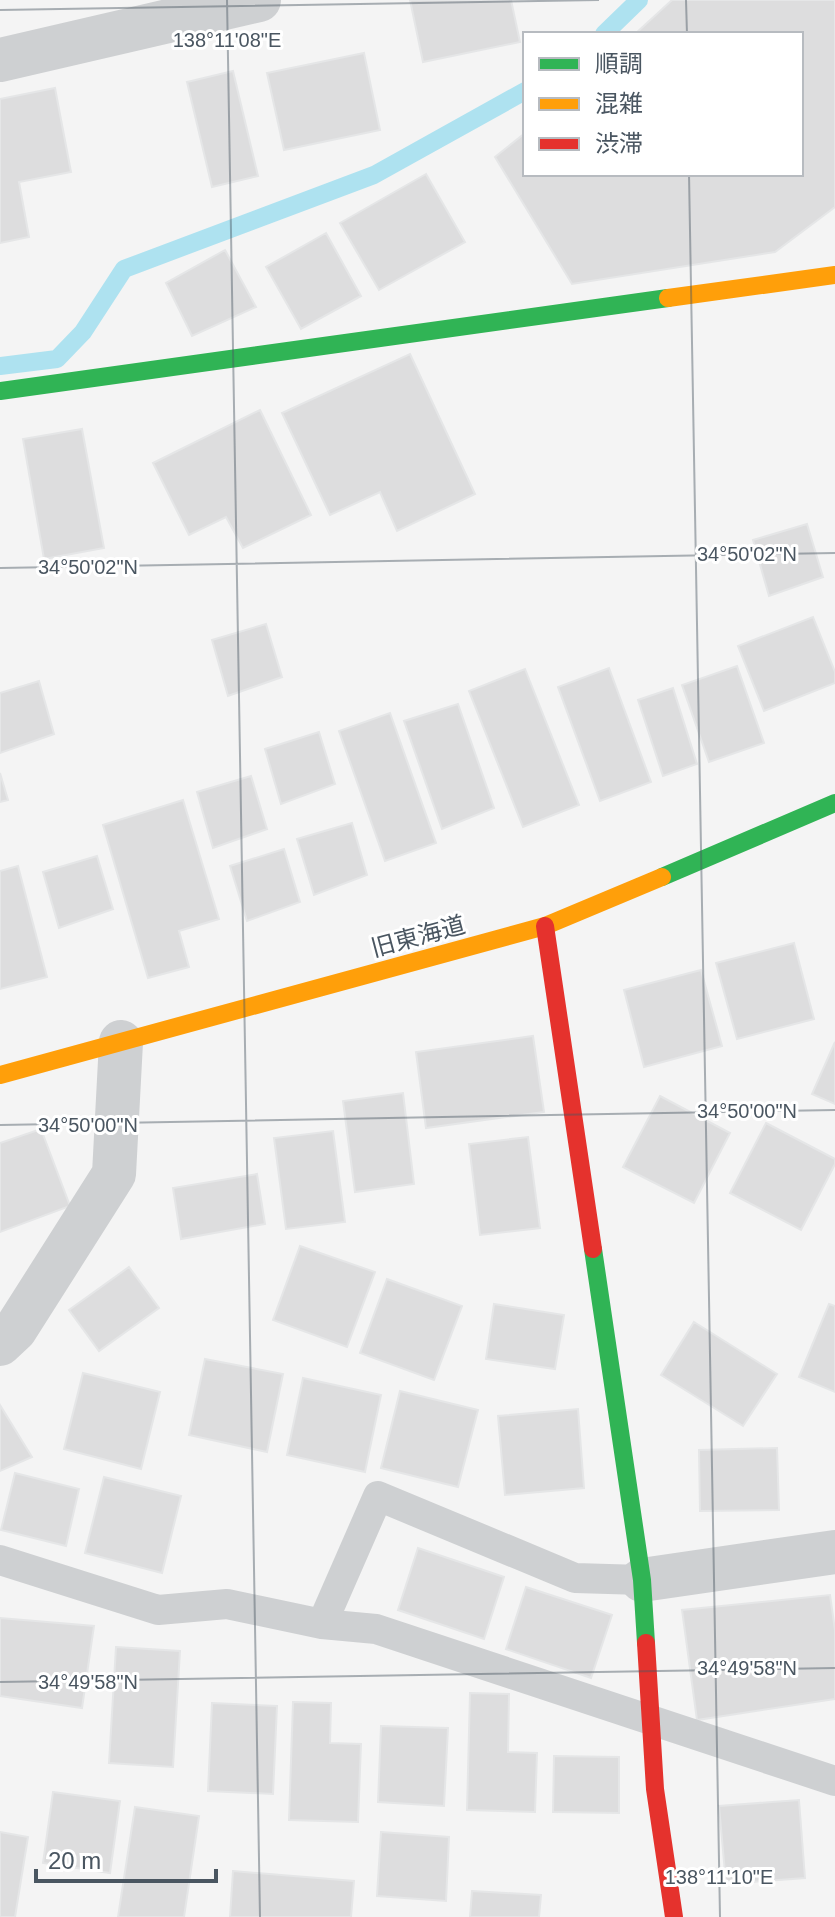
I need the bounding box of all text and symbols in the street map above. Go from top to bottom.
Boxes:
text: 138°11'08"E [173,29,281,51]
legend [523,32,803,176]
text: 順調 [595,50,643,77]
text: 混雑 [595,90,643,117]
text: 渋滞 [595,130,643,157]
text: 34°50'02"N [697,543,797,565]
text: 34°50'02"N [38,556,138,578]
street label: 旧東海道 [368,911,468,961]
text: 34°50'00"N [697,1100,797,1122]
text: 34°50'00"N [38,1114,138,1136]
text: 34°49'58"N [697,1657,797,1679]
text: 34°49'58"N [38,1671,138,1693]
scale bar [36,1833,216,1883]
text: 20 m [48,1847,101,1874]
text: 138°11'10"E [665,1866,773,1888]

